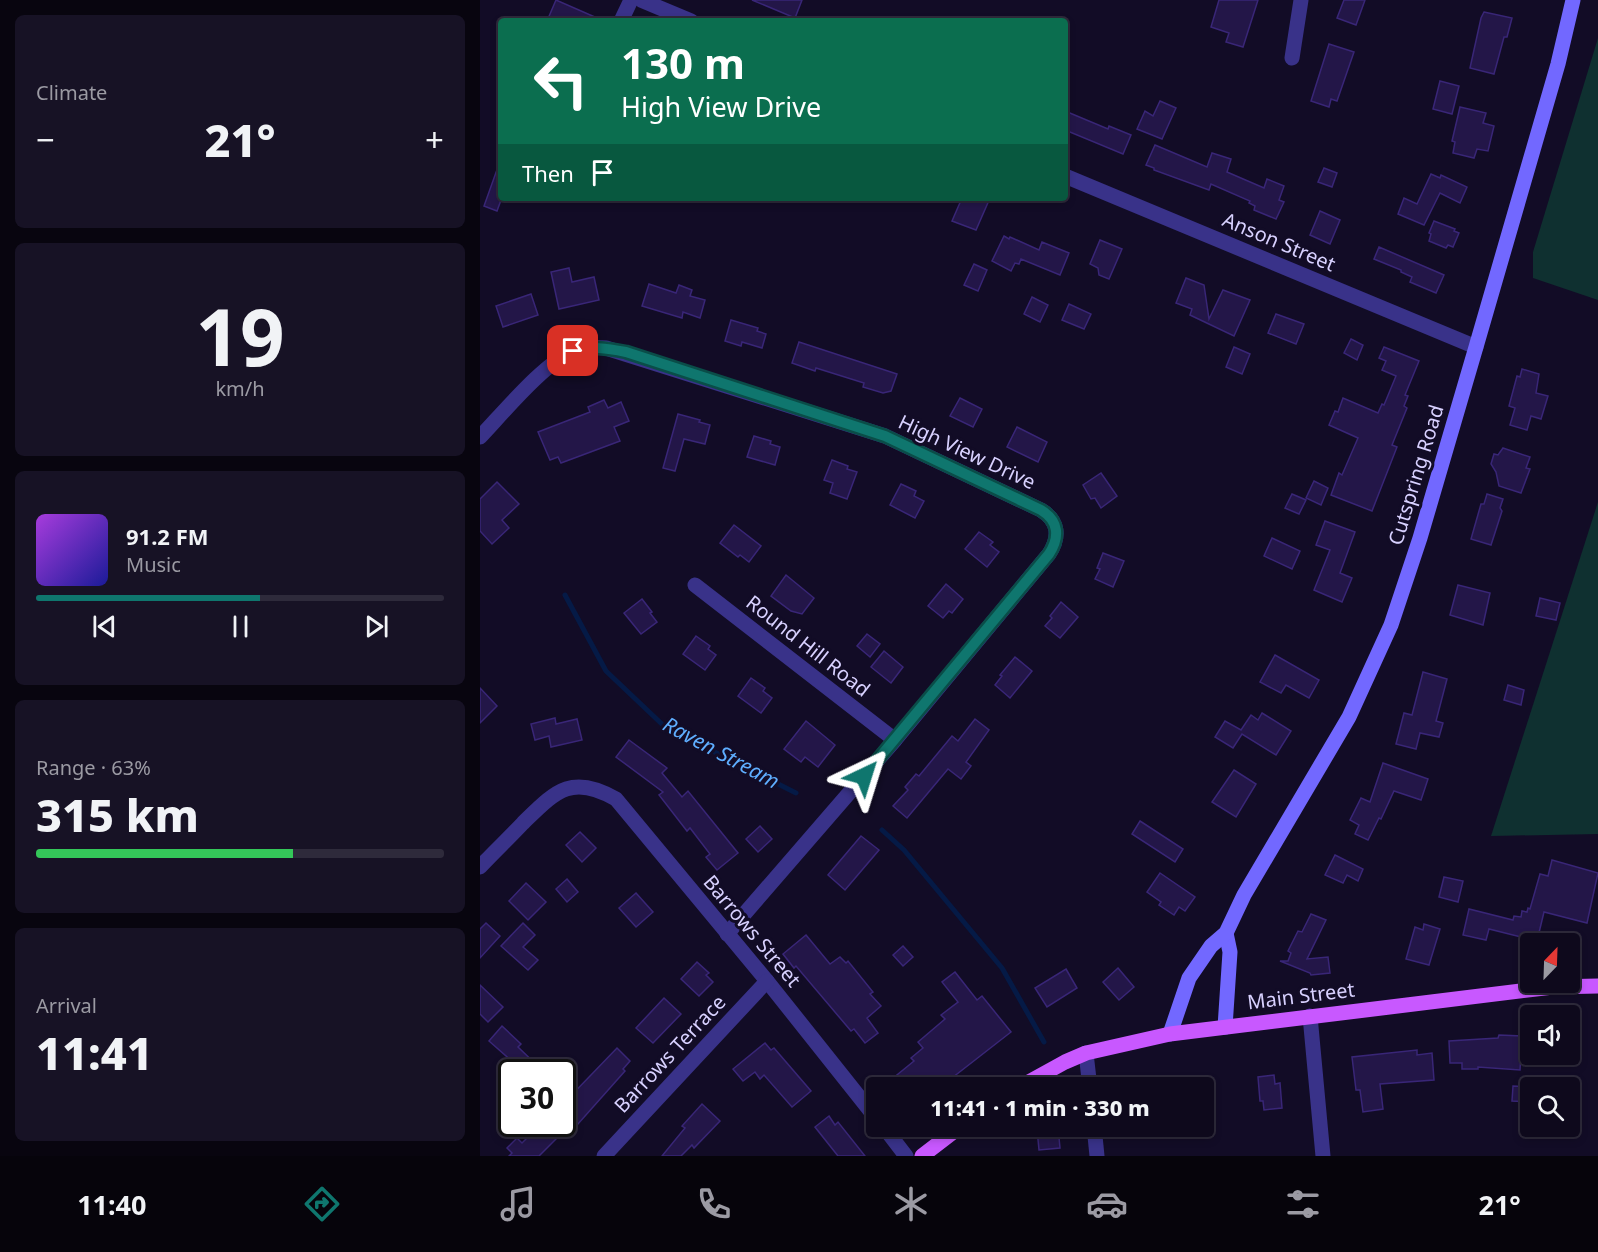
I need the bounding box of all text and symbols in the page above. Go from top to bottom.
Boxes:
text: 130 m [621,34,745,91]
icon: left [522,42,600,120]
text: Climate [36,79,107,106]
text: High View Drive [621,88,821,125]
text: 21° [204,109,276,170]
text: − [36,117,55,162]
text: + [425,117,444,162]
icon: arrive [586,156,619,189]
text: Then [522,158,574,188]
street label: Anson Street [1219,206,1340,277]
text: 19 [195,283,285,389]
pin [547,325,598,376]
icon: arrive [556,334,589,367]
text: km/h [215,375,265,402]
street label: Cutspring Road [1381,401,1450,548]
street label: High View Drive [894,408,1040,495]
text: 91.2 FM [126,521,208,551]
text: Music [126,551,181,578]
street label: Round Hill Road [741,589,876,703]
icon: previous [88,610,121,643]
icon: pause [224,610,257,643]
icon: next [360,610,393,643]
water label: Raven Stream [658,710,785,795]
position arrow [832,744,896,808]
text: Range · 63% [36,754,151,781]
text: 315 km [36,784,199,845]
street label: Barrows Street [698,869,807,992]
north arrow [1520,933,1580,993]
map controls [1520,933,1580,1137]
street label: Main Street [1246,976,1356,1015]
street label: Barrows Terrace [608,989,731,1118]
text: Arrival [36,992,97,1019]
button: sound [1520,1005,1580,1065]
text: 11:41 [36,1022,153,1083]
speed limit sign: 30 [498,1059,576,1137]
button: search [1520,1077,1580,1137]
text: 11:41 · 1 min · 330 m [930,1092,1150,1122]
icon: directions [301,1183,343,1225]
icon: music [497,1183,539,1225]
icon: phone [693,1183,735,1225]
icon: climate [890,1183,932,1225]
icon: car [1086,1183,1128,1225]
icon: filters [1282,1183,1324,1225]
text: 11:40 [77,1186,147,1223]
text: 21° [1478,1186,1521,1223]

